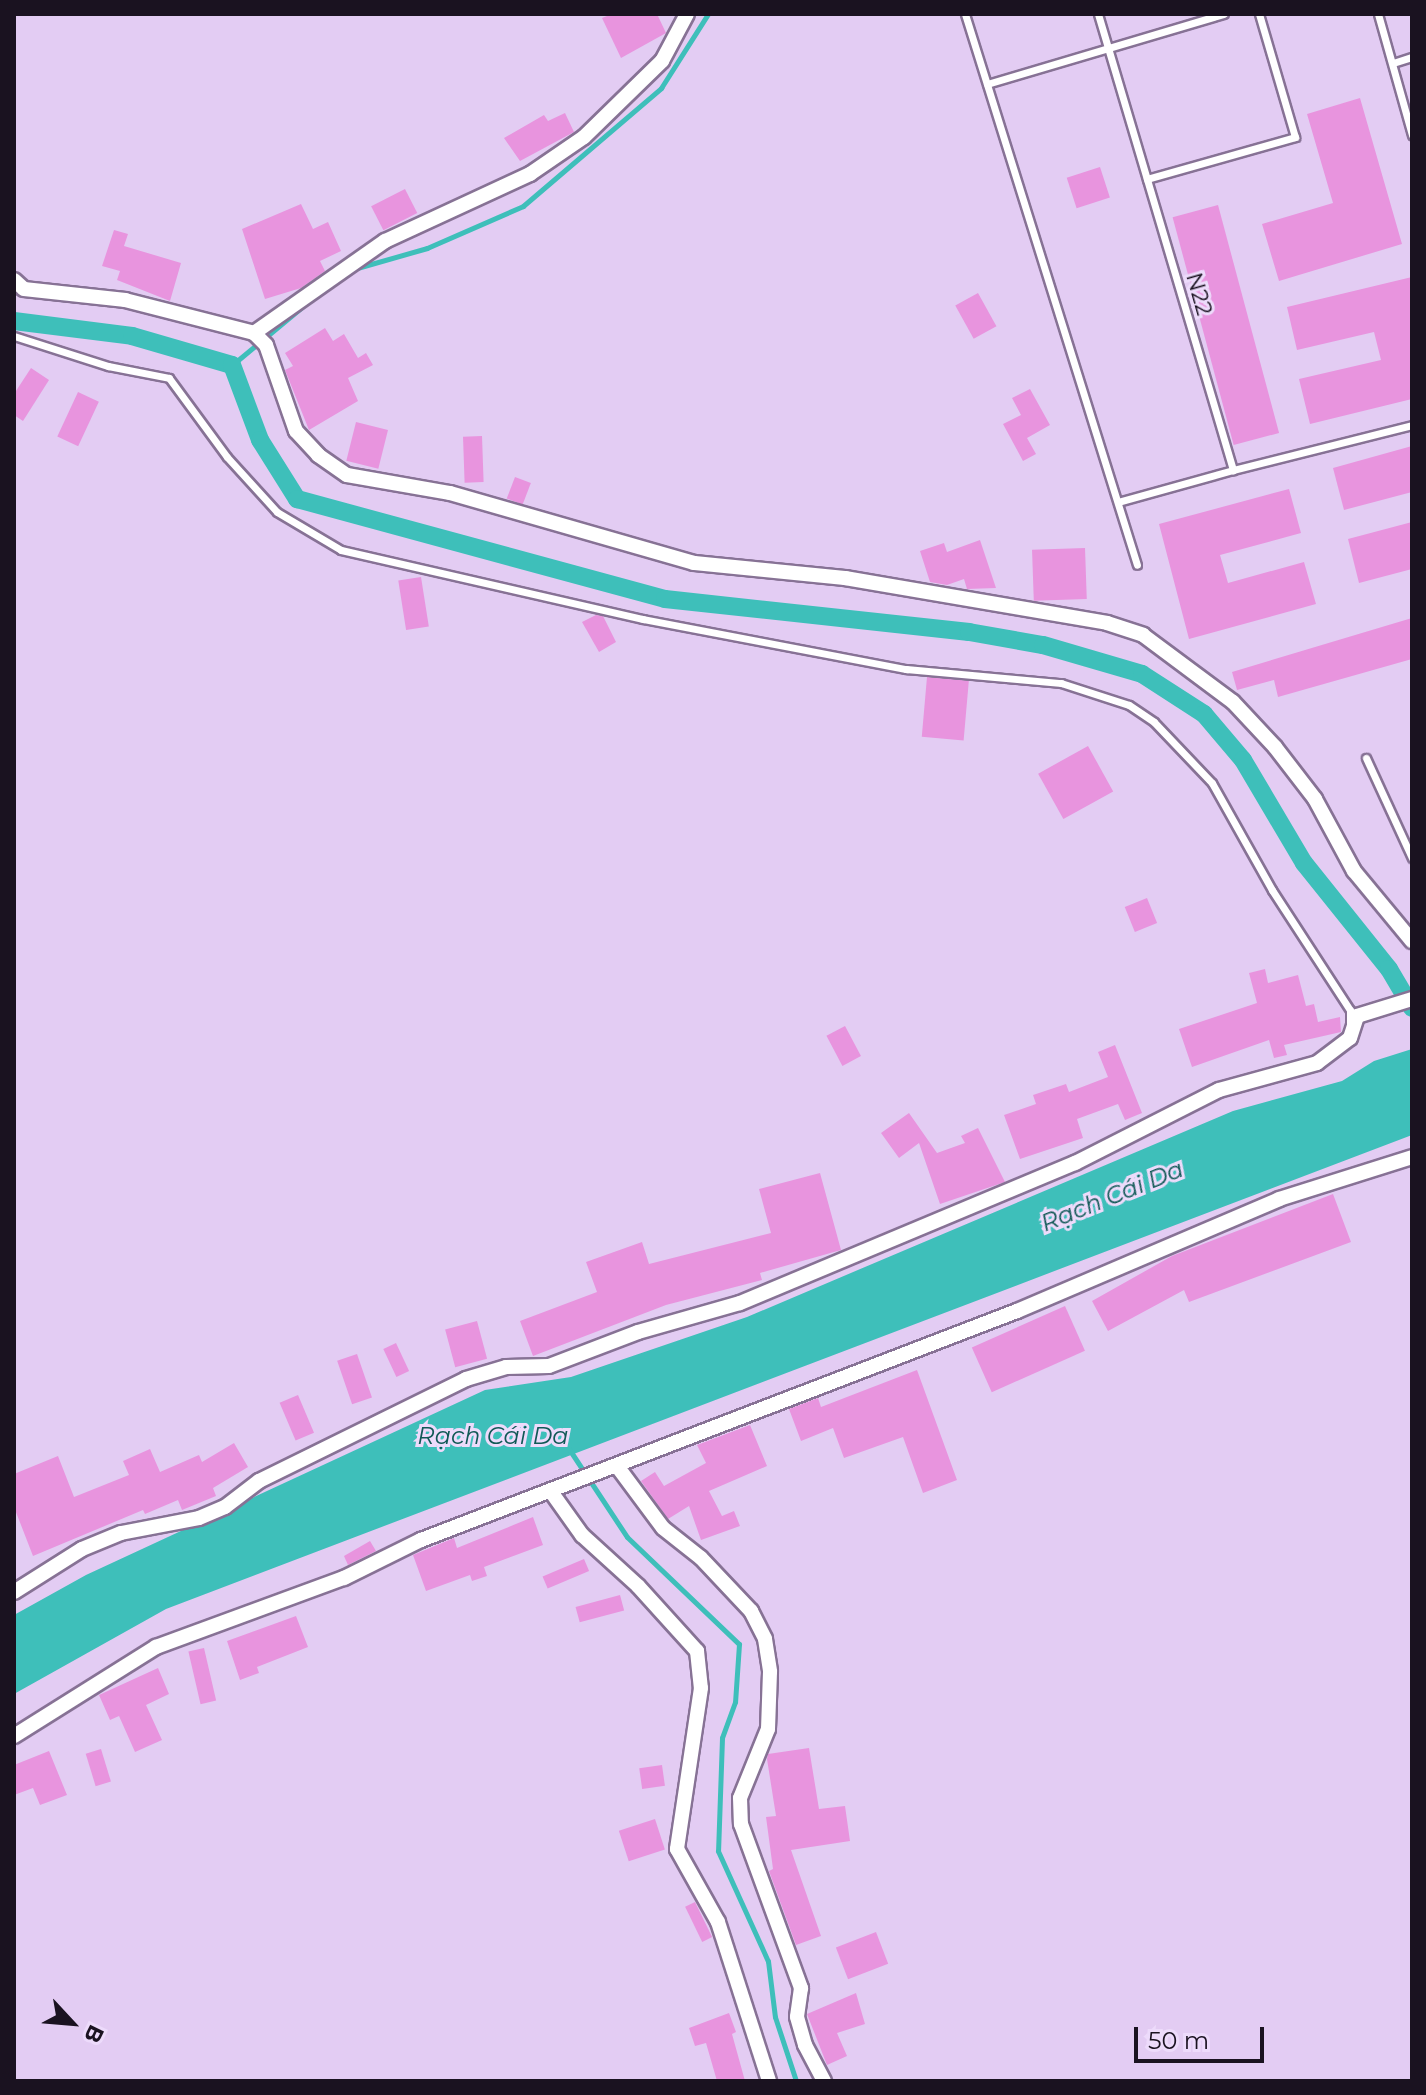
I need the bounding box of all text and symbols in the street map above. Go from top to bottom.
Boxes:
street label: N22 [1180,270,1218,318]
water label: Rạch Cái Da [1036,1154,1188,1238]
water label: Rạch Cái Da [417,1422,569,1450]
north arrow [32,1983,112,2063]
scale bar [1138,2011,1268,2061]
text: B [78,2020,110,2047]
text: 50 m [1148,2026,1209,2055]

